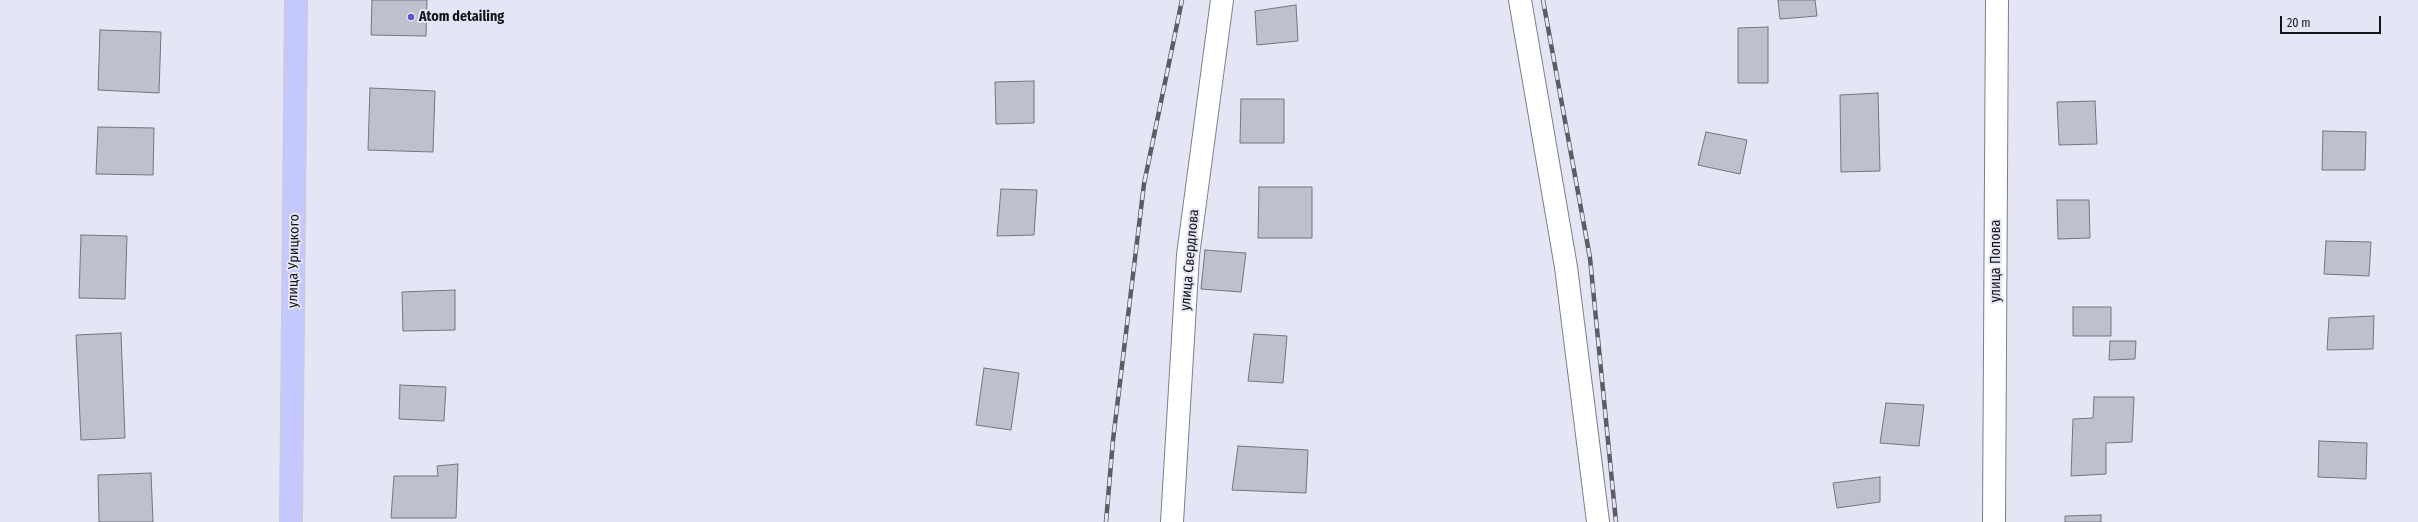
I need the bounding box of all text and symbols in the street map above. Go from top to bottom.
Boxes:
scale bar [2282,8,2383,34]
place label: Atom detailing [419,9,504,25]
marker: Atom detailing [406,12,416,22]
text: 20 m [2287,16,2311,30]
street label: улица Свердлова [1177,208,1203,312]
street label: улица Урицкого [285,214,303,308]
street label: улица Попова [1988,220,2004,302]

